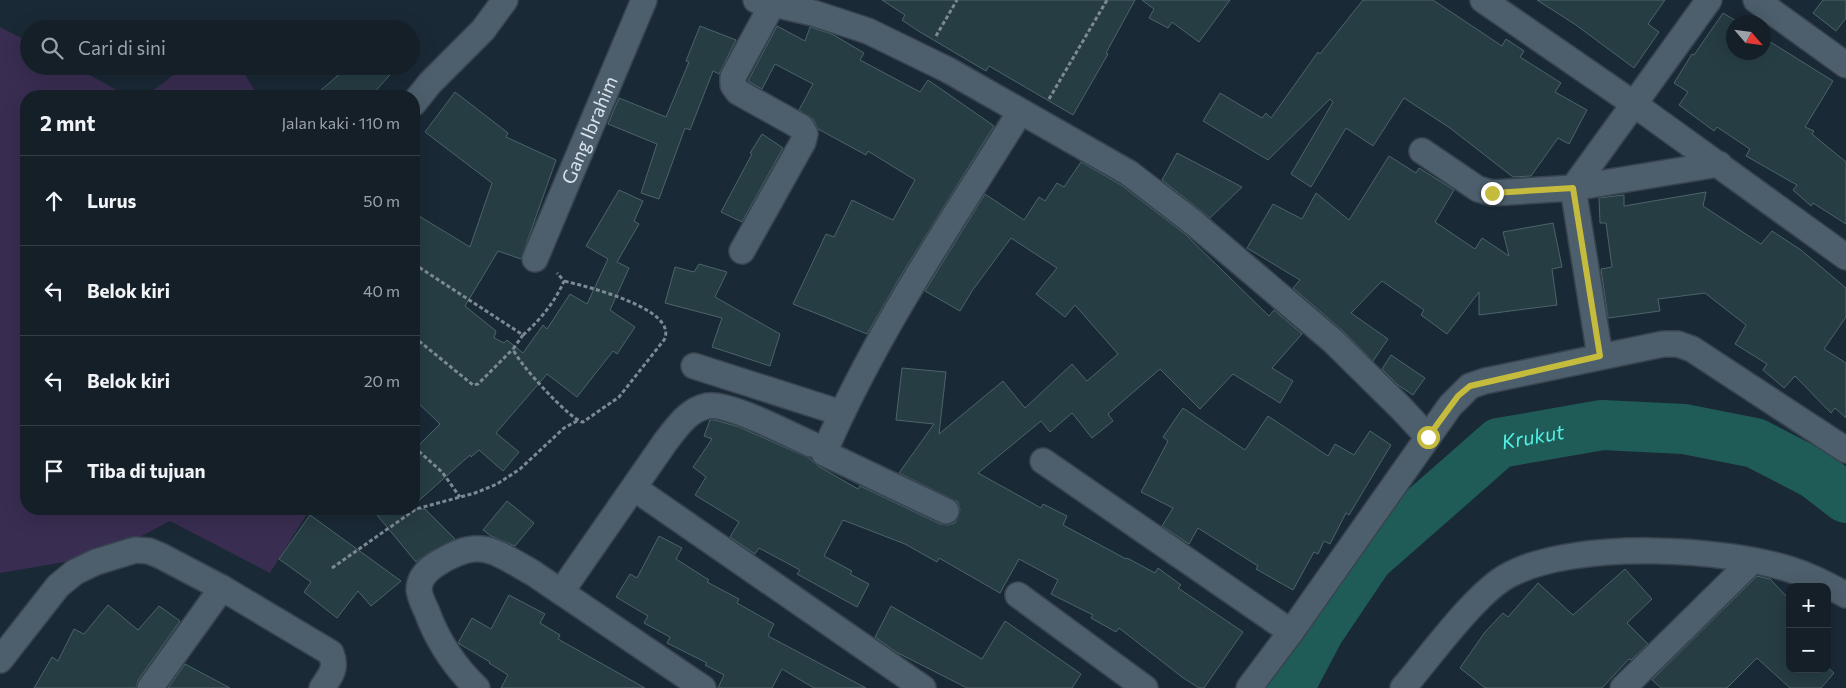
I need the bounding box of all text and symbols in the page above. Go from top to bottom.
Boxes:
north arrow [1726,15,1771,60]
search box [20,20,420,75]
icon: search [38,34,66,62]
text: Cari di sini [78,36,166,59]
street label: Gang Ibrahim [556,72,622,187]
text: 2 mnt [40,110,95,135]
text: Jalan kaki · 110 m [281,113,400,132]
route end [1481,182,1504,205]
icon: ahead [40,187,68,215]
text: Lurus [87,189,136,212]
text: 50 m [363,191,400,210]
icon: left [40,277,68,305]
text: Belok kiri [87,279,170,302]
text: 40 m [363,281,400,300]
icon: left [40,367,68,395]
text: Belok kiri [87,369,170,392]
text: 20 m [364,371,400,390]
water label: Krukut [1500,419,1566,453]
route start [1417,426,1440,449]
icon: arrive [40,457,68,485]
text: Tiba di tujuan [87,459,205,482]
map controls [1786,583,1831,673]
button: + [1786,583,1831,628]
button: − [1786,628,1831,673]

